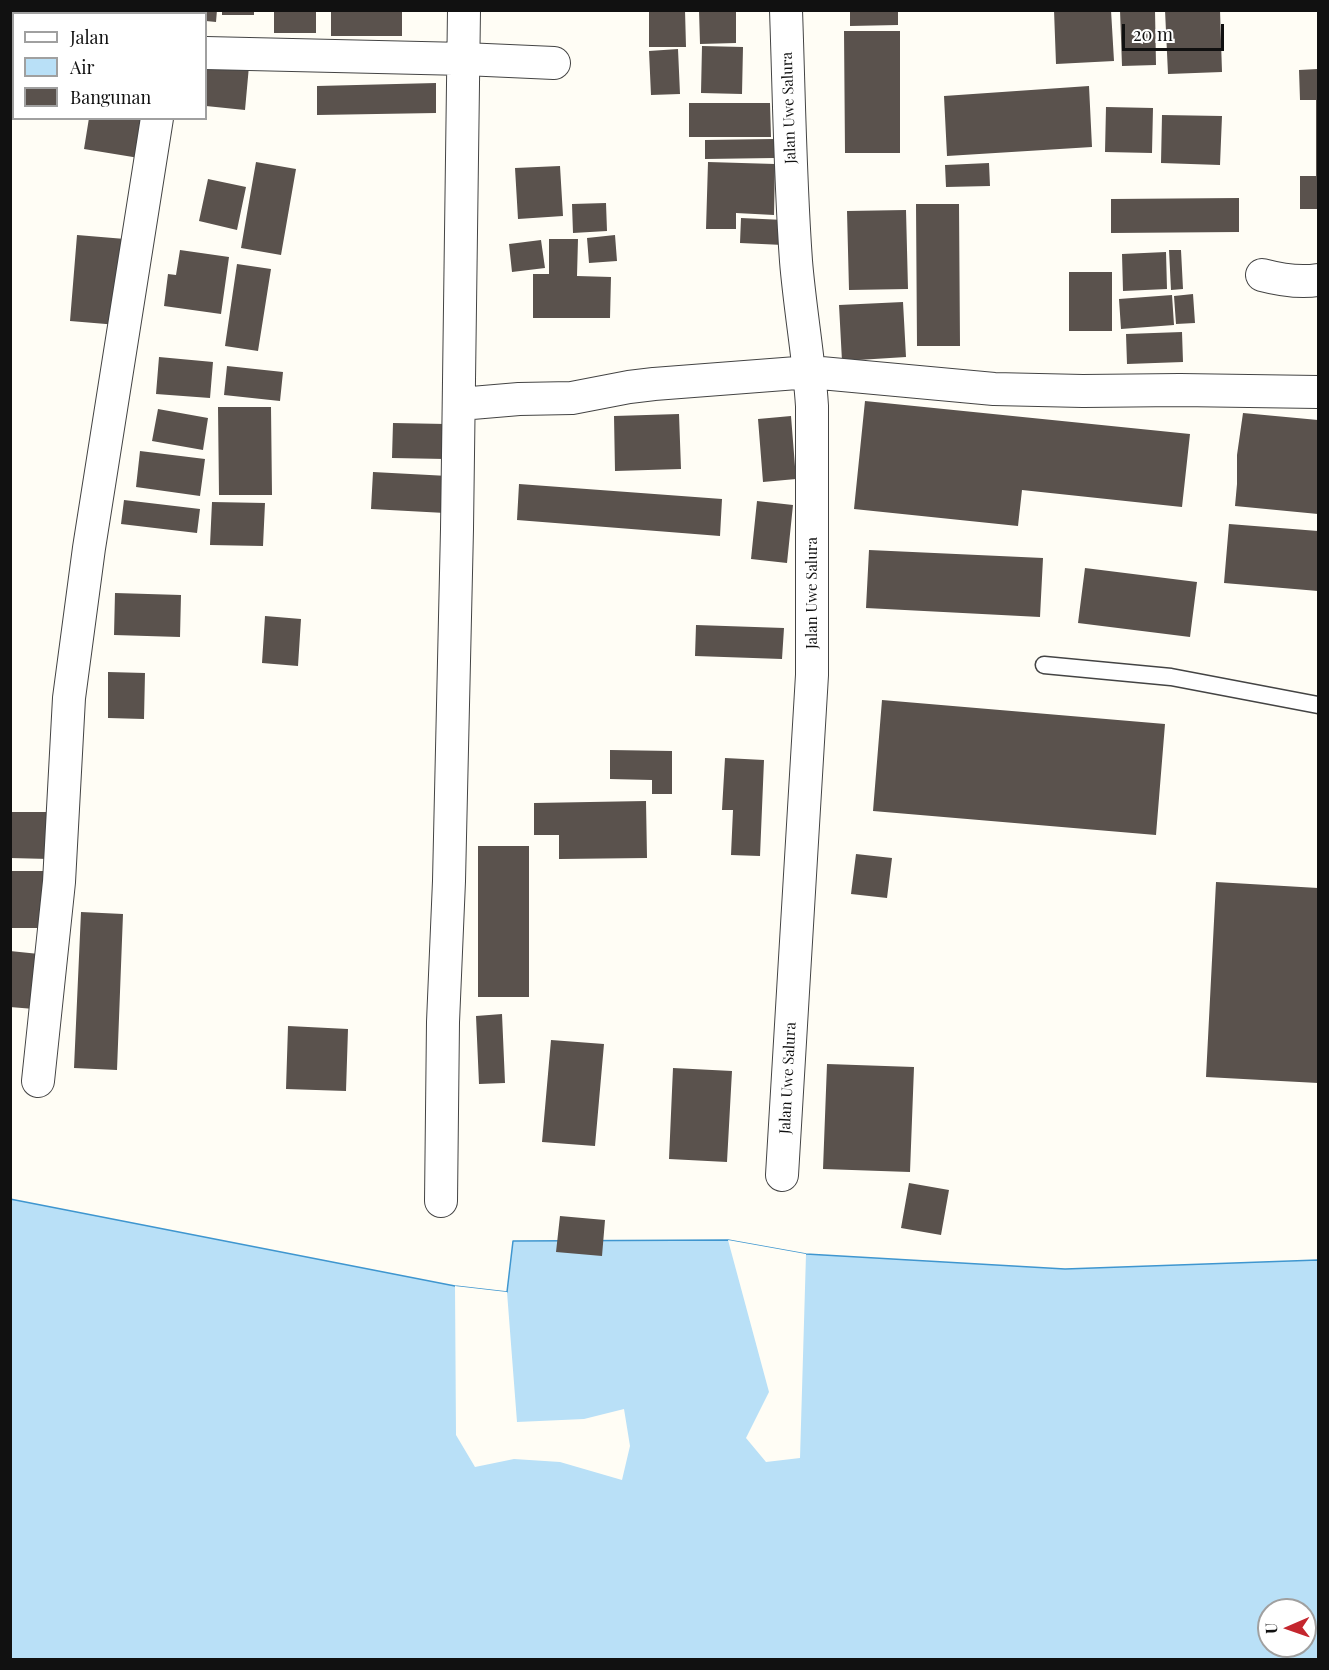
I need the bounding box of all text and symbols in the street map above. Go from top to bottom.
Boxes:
legend [12,12,207,120]
scale bar [1125,12,1227,50]
text: 20 m [1133,22,1173,46]
text: Jalan [70,25,109,49]
street label: Jalan Uwe Salura [778,52,800,164]
text: Air [70,55,95,79]
text: Bangunan [70,85,151,109]
street label: Jalan Uwe Salura [803,537,821,649]
street label: Jalan Uwe Salura [776,1022,800,1134]
north arrow [1257,1598,1317,1658]
text: U [1260,1623,1281,1634]

